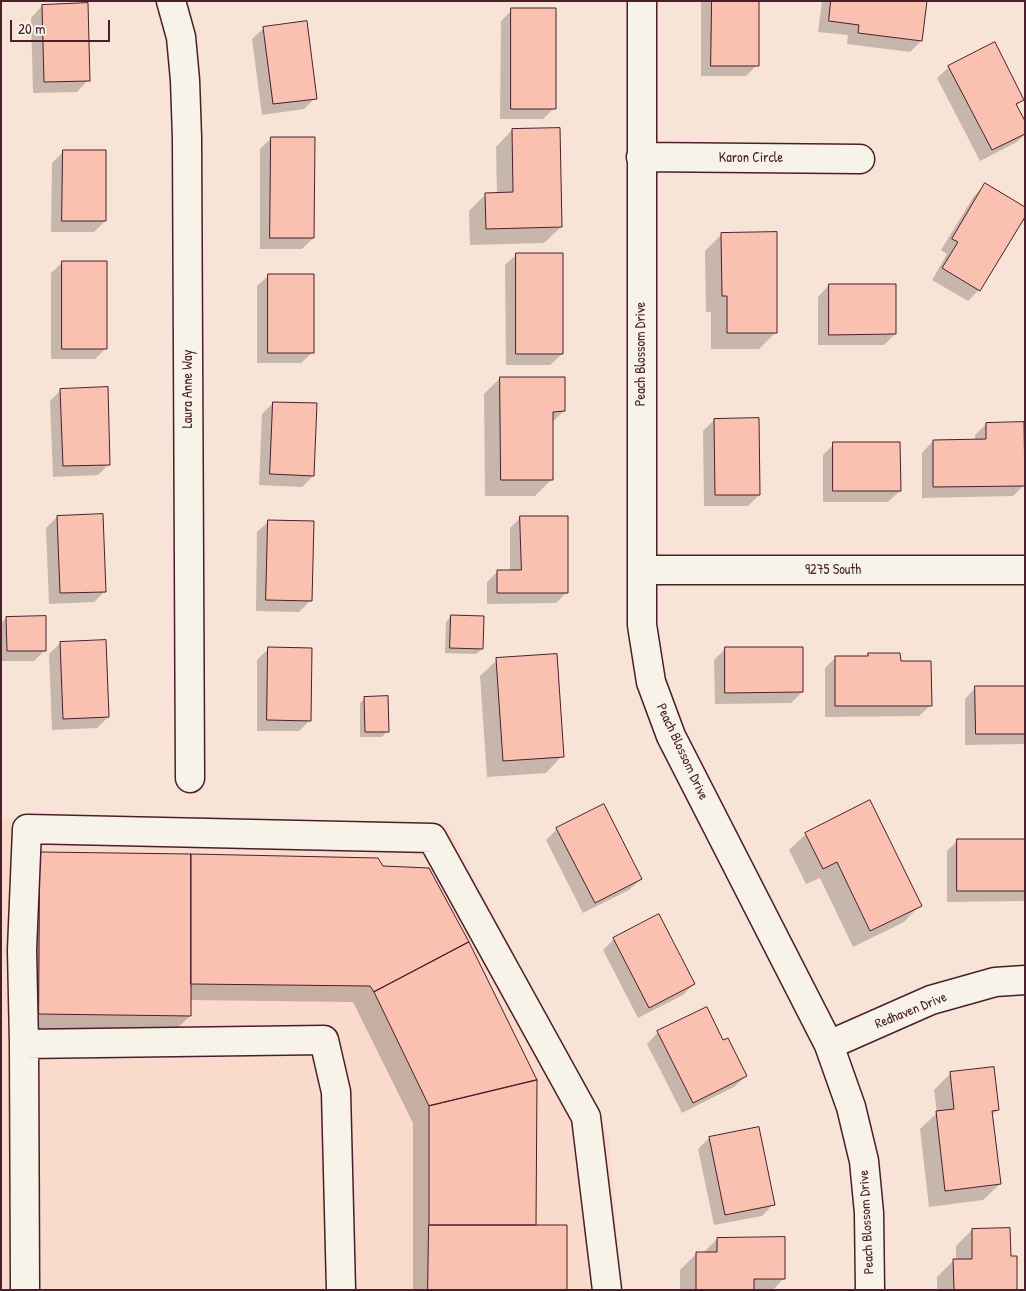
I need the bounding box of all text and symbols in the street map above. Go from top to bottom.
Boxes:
scale bar [12,10,112,42]
text: 20 m [18,18,45,39]
street label: Karon Circle [719,150,783,166]
street label: Peach Blossom Drive [633,302,649,406]
street label: Laura Anne Way [180,350,196,428]
street label: 9275 South [805,562,861,578]
street label: Peach Blossom Drive [652,701,712,803]
street label: Redhaven Drive [873,989,949,1033]
street label: Peach Blossom Drive [856,1169,878,1275]

